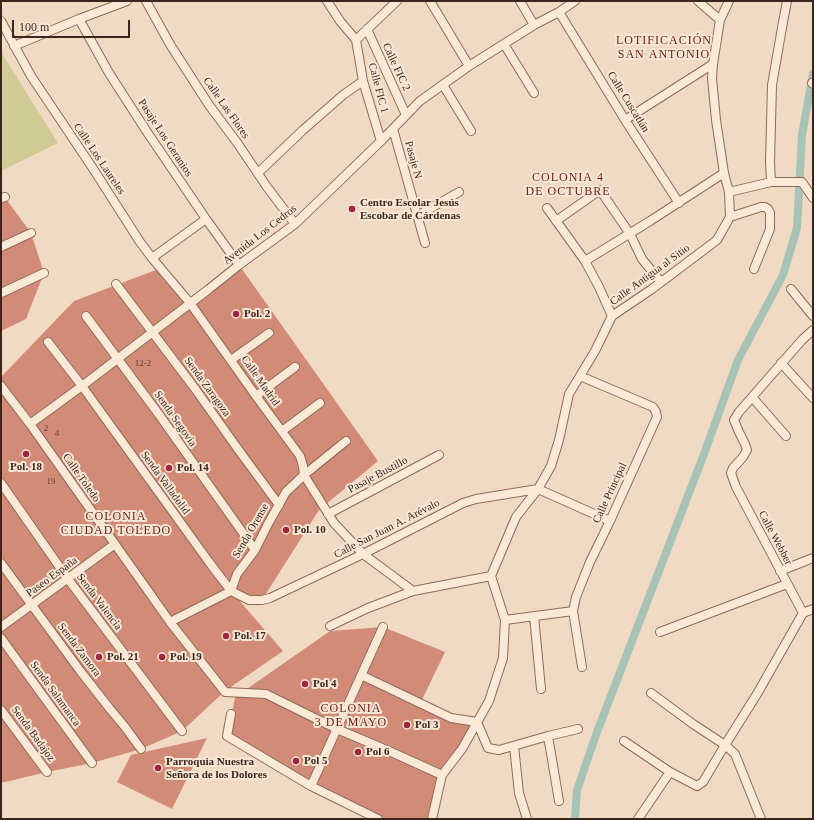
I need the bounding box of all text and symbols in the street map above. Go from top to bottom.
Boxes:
scale bar [14,12,132,38]
text: 100 m [19,20,49,34]
district label: LOTIFICACIÓN SAN ANTONIO [616,34,712,62]
street label: Calle FIC 2 [379,41,413,93]
street label: Calle FIC 1 [365,62,391,114]
street label: Calle Cuscatlán [604,69,652,135]
street label: Calle Las Flores [200,75,252,141]
street label: Pasaje Los Geranios [135,97,195,179]
street label: Calle Los Laureles [70,121,128,197]
street label: Pasaje N [402,140,424,180]
district label: COLONIA 4 DE OCTUBRE [526,171,610,199]
place label: Centro Escolar Jesús Escobar de Cárdenas [360,196,460,222]
street label: Avenida Los Cedros [221,202,299,268]
marker: Centro Escolar Jesús Escobar de Cárdenas [347,204,357,214]
street label: Calle Antigua al Sitio [607,242,693,308]
place label: Pol. 2 [244,307,270,321]
marker: Pol. 2 [231,309,241,319]
street label: Calle Madrid [238,353,282,409]
street label: Senda Zaragoza [181,355,233,419]
house number: 12-2 [135,359,151,369]
street label: Senda Segovia [151,389,199,449]
house number: 2 [44,424,48,434]
house number: 4 [55,429,59,439]
marker: Pol. 18 [21,449,31,459]
street label: Senda Valladolid [138,449,192,517]
street label: Calle Toledo [59,451,103,505]
street label: Pasaje Bustillo [346,454,410,496]
place label: Pol. 18 [10,460,42,474]
street label: Calle Principal [590,460,630,526]
place label: Pol. 14 [177,461,209,475]
marker: Pol. 14 [164,463,174,473]
house number: 19 [46,477,56,487]
street label: Calle San Juan A. Arévalo [332,497,442,561]
street label: Senda Orense [230,501,272,561]
street label: Calle Webber [755,508,795,568]
district label: COLONIA CIUDAD TOLEDO [61,510,171,538]
place label: Pol. 10 [294,523,326,537]
marker: Pol. 10 [281,525,291,535]
street label: Paseo España [24,554,80,600]
street label: Senda Valencia [73,571,125,633]
street label: Senda Zamora [55,621,103,679]
place label: Pol. 17 [234,629,266,643]
marker: Pol. 17 [221,631,231,641]
place label: Pol. 21 [107,650,139,664]
place label: Pol. 19 [170,650,202,664]
marker: Pol. 21 [94,652,104,662]
marker: Pol. 19 [157,652,167,662]
street label: Senda Salamanca [27,659,83,729]
place label: Pol 4 [313,677,337,691]
marker: Pol 4 [300,679,310,689]
district label: COLONIA 3 DE MAYO [315,702,387,730]
street label: Senda Badajoz [8,704,58,764]
place label: Pol 3 [415,718,439,732]
marker: Pol 3 [402,720,412,730]
place label: Pol 6 [366,745,390,759]
marker: Pol 6 [353,747,363,757]
place label: Pol 5 [304,754,328,768]
place label: Parroquia Nuestra Señora de los Dolores [166,755,267,781]
marker: Pol 5 [291,756,301,766]
marker: Parroquia Nuestra Señora de los Dolores [153,763,163,773]

